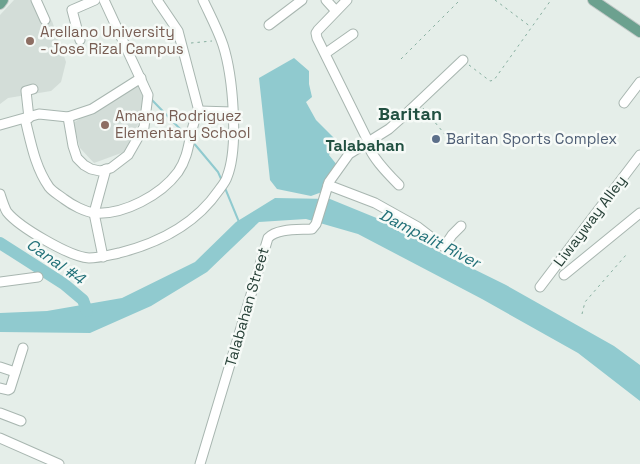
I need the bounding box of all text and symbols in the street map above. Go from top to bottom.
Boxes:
place label: Arellano University - Jose Rizal Campus [40,22,184,58]
marker: Arellano University - Jose Rizal Campus [24,35,36,47]
district label: Baritan [378,102,442,125]
place label: Amang Rodriguez Elementary School [115,106,251,142]
marker: Amang Rodriguez Elementary School [99,119,111,131]
place label: Baritan Sports Complex [446,129,617,148]
marker: Baritan Sports Complex [430,133,442,145]
district label: Talabahan [325,135,405,156]
street label: Liwayway Alley [549,171,630,270]
water label: Dampalit River [376,204,485,274]
water label: Canal #4 [22,234,90,290]
street label: Talabahan Street [220,245,273,369]

